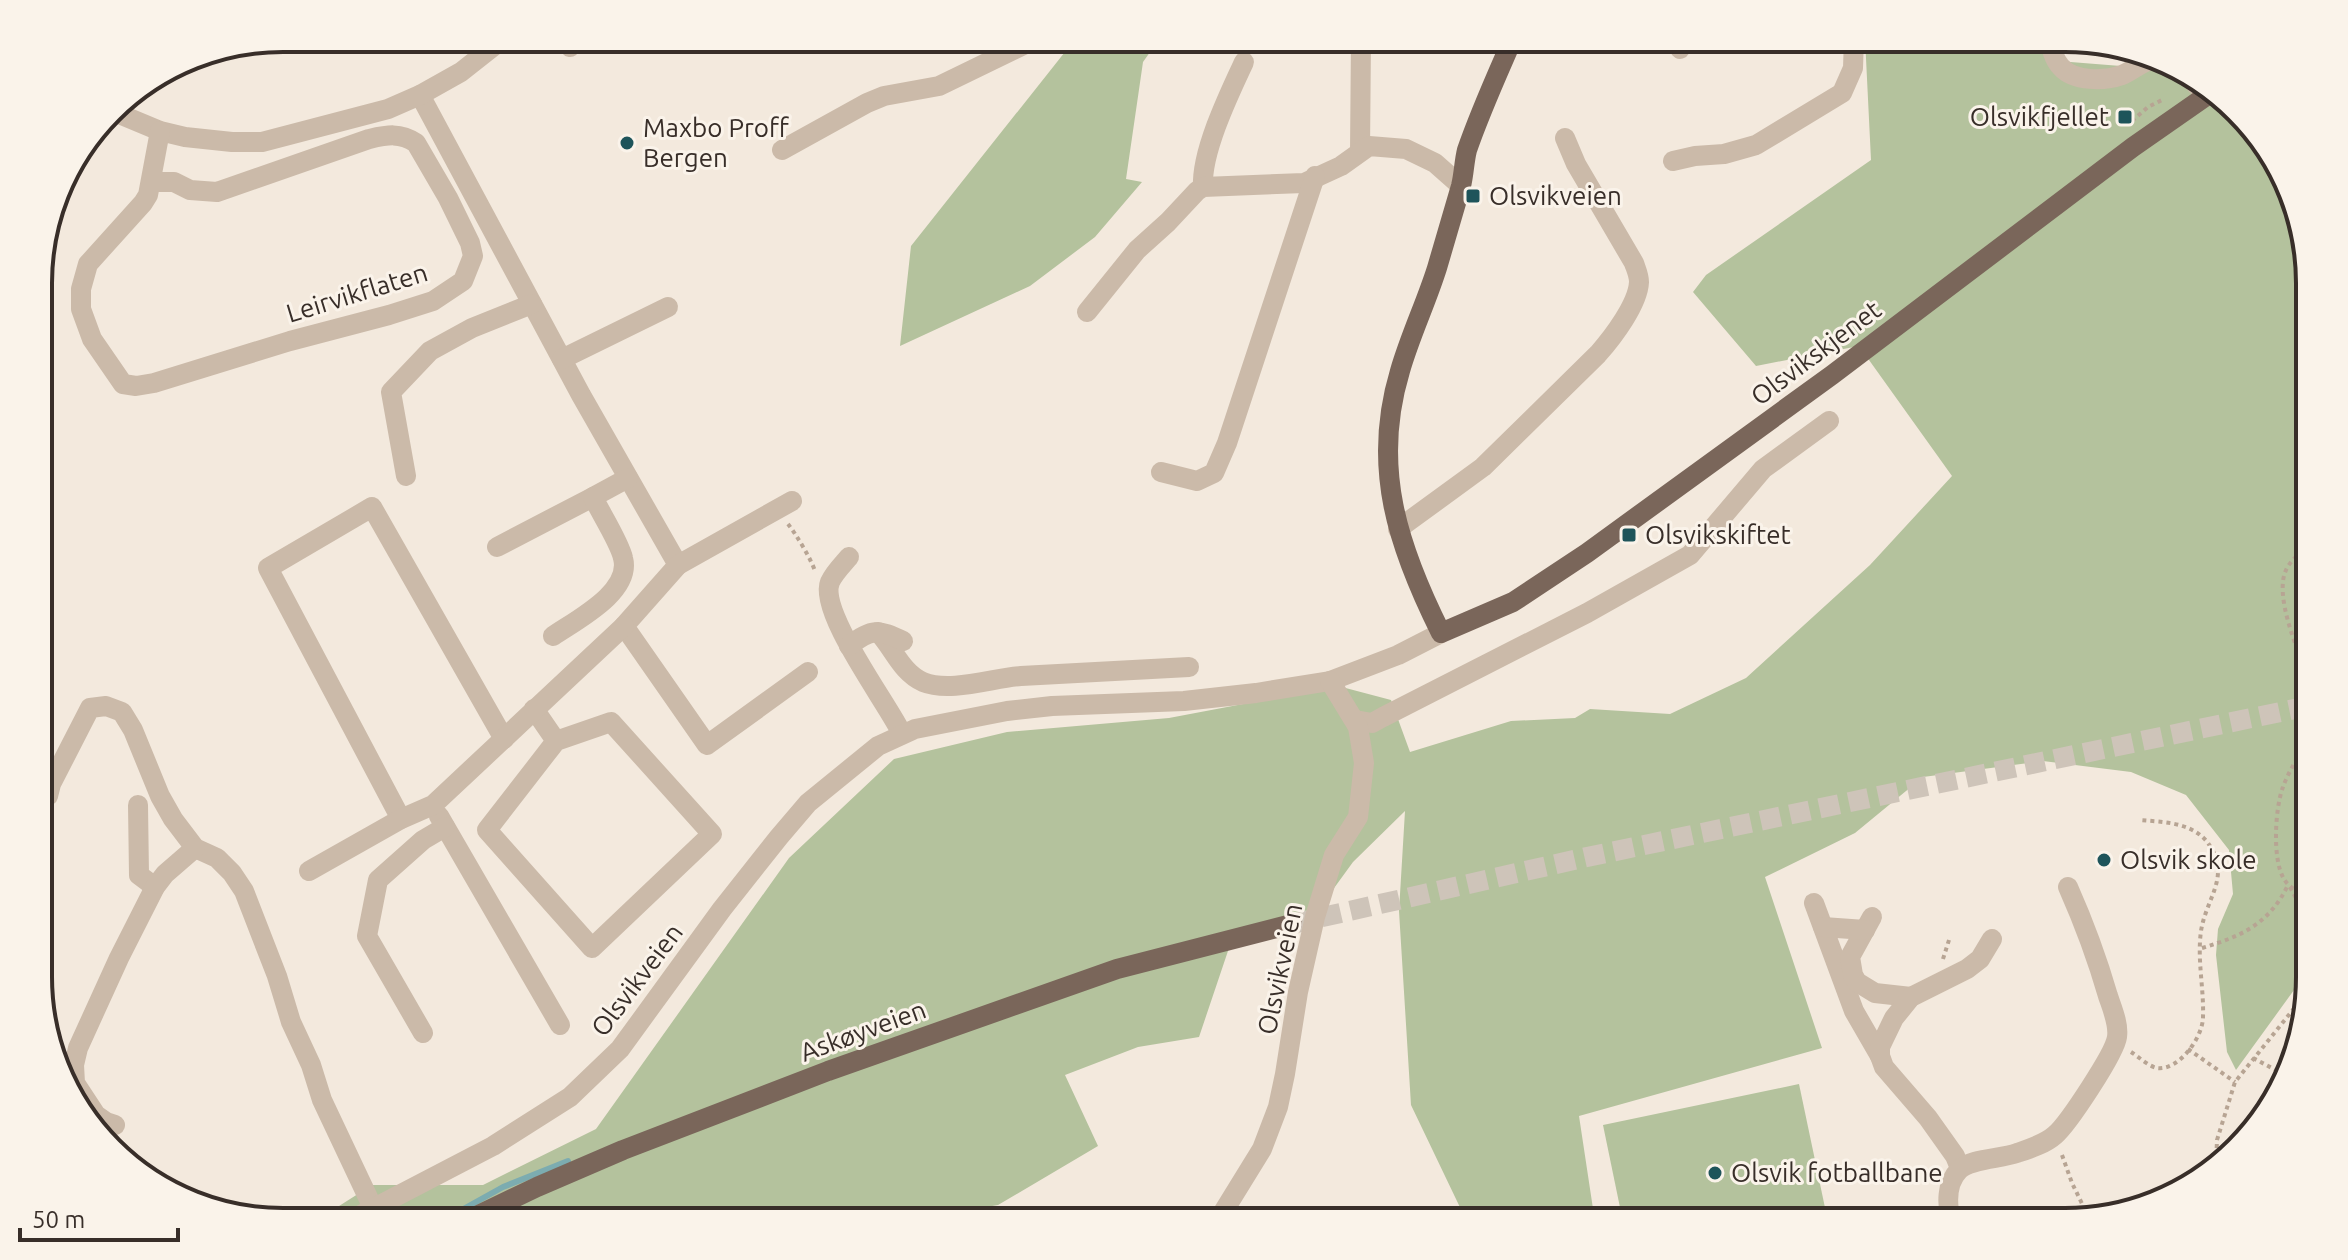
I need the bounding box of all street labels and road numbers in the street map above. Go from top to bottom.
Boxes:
street label: Leirvikflaten [283,257,431,328]
street label: Olsvikskjenet [1745,294,1886,411]
street label: Olsvikveien [1252,901,1308,1037]
street label: Olsvikveien [585,918,688,1042]
street label: Askøyveien [796,994,930,1067]

